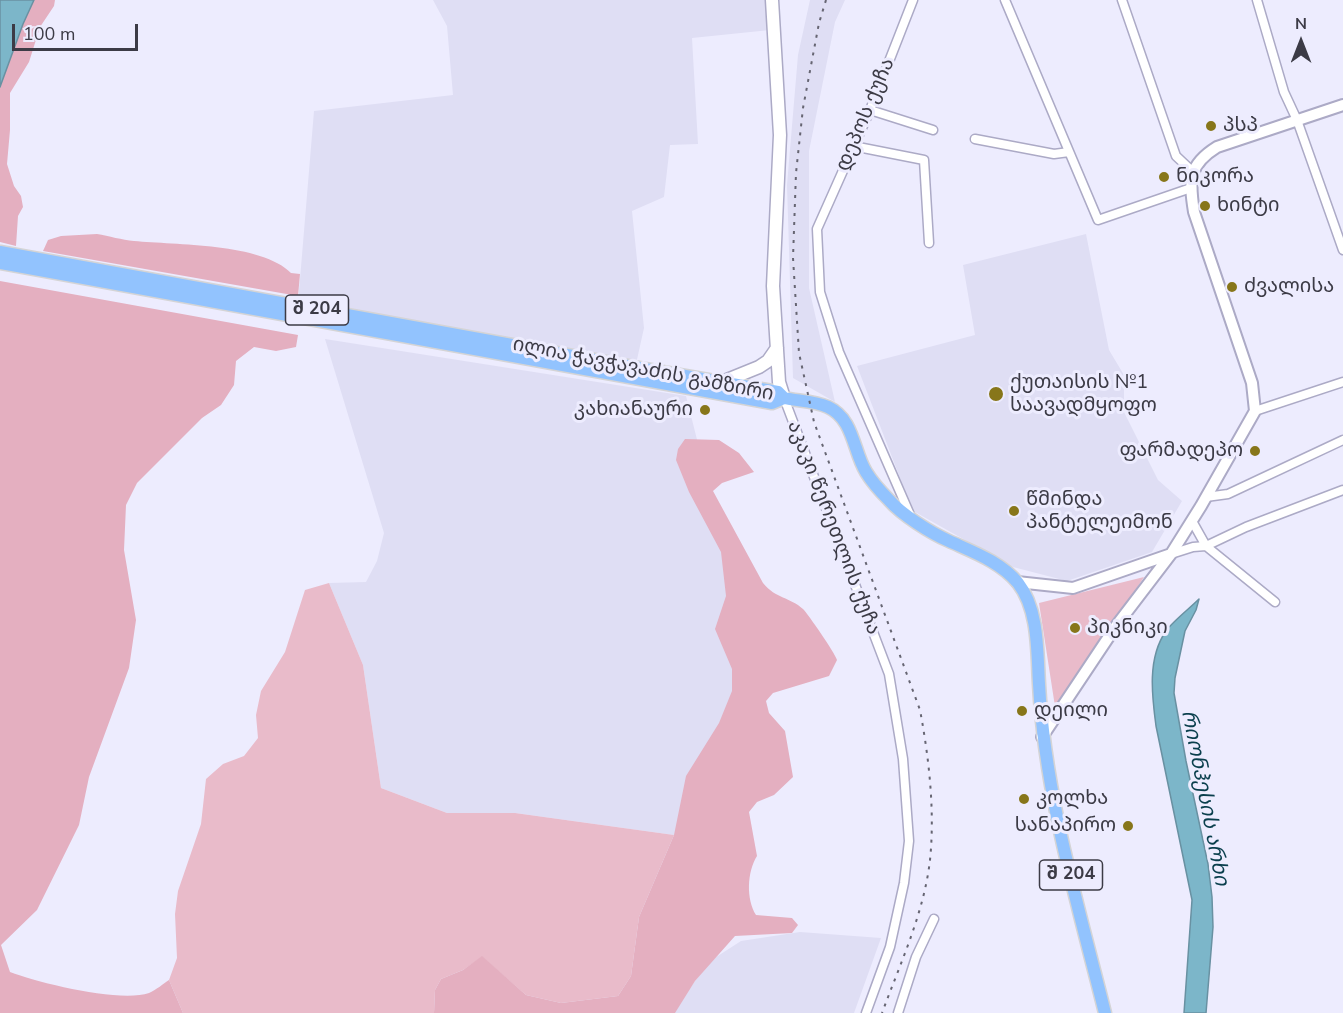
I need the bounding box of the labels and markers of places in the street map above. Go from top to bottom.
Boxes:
place label: პსპ [1223,114,1258,138]
marker: პსპ [1204,119,1218,133]
place label: ნიკორა [1176,165,1254,189]
marker: ნიკორა [1157,170,1171,184]
place label: ხინტი [1217,194,1280,218]
marker: ხინტი [1198,199,1212,213]
place label: ძვალისა [1244,275,1334,299]
marker: ძვალისა [1225,280,1239,294]
place label: ქუთაისის №1 საავადმყოფო [1010,371,1157,418]
marker: ქუთაისის №1 საავადმყოფო [987,385,1005,403]
place label: კახიანაური [574,398,693,422]
marker: კახიანაური [698,403,712,417]
place label: ფარმადეპო [1120,439,1243,463]
marker: ფარმადეპო [1248,444,1262,458]
place label: წმინდა პანტელეიმონ [1026,488,1173,535]
marker: წმინდა პანტელეიმონ [1007,504,1021,518]
place label: პიკნიკი [1087,616,1168,640]
marker: პიკნიკი [1068,621,1082,635]
place label: დეილი [1034,699,1108,723]
marker: დეილი [1015,704,1029,718]
place label: კოლხა [1036,787,1108,811]
marker: კოლხა [1017,792,1031,806]
place label: სანაპირო [1015,814,1116,838]
marker: სანაპირო [1121,819,1135,833]

